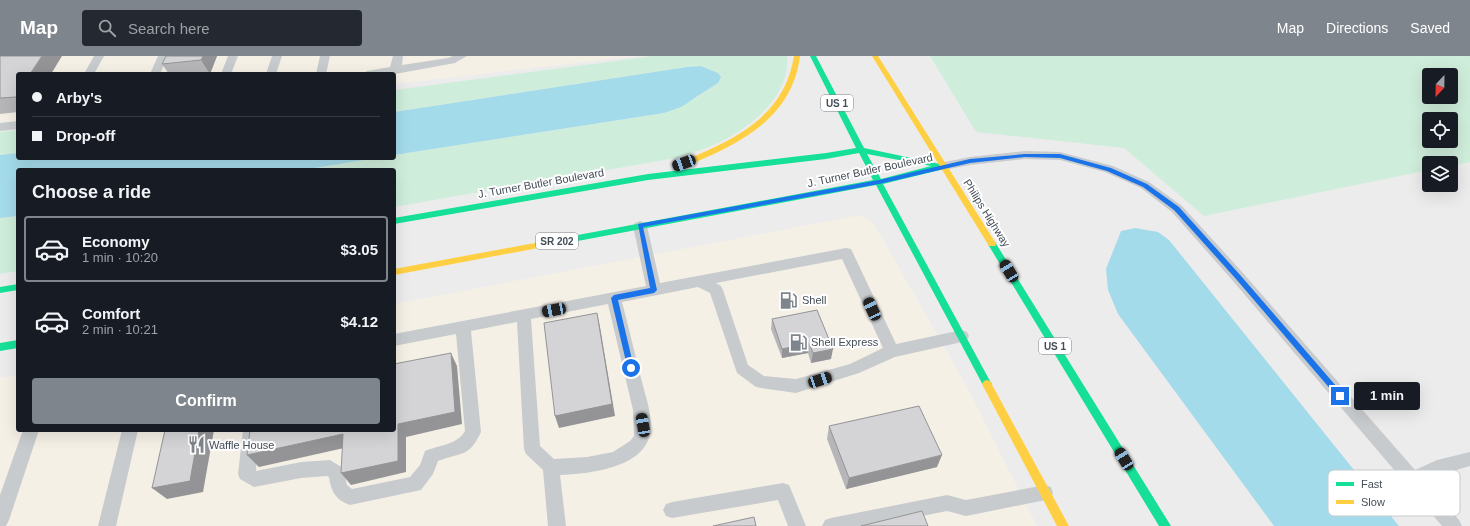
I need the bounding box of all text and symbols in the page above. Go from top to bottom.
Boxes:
search box [82,10,362,46]
text: Map [20,17,58,38]
icon: search [96,17,118,39]
text: Search here [128,20,210,37]
text: Map [1277,20,1304,36]
text: Directions [1326,20,1388,36]
text: Saved [1410,20,1450,36]
north arrow [1422,68,1458,104]
map controls [1422,68,1458,192]
text: Arby's [56,89,102,106]
road number: US 1 [821,95,853,111]
button: locate [1422,112,1458,148]
text: Drop-off [56,127,115,144]
street label: J. Turner Butler Boulevard [806,151,934,189]
car [671,153,697,173]
button: layers [1422,156,1458,192]
street label: J. Turner Butler Boulevard [477,166,605,200]
street label: Philips Highway [961,177,1013,250]
text: Choose a ride [32,182,151,202]
icon: car [34,231,70,267]
text: Economy [82,233,150,250]
road number: SR 202 [536,233,578,249]
text: $3.05 [340,241,378,258]
text: 1 min · 10:20 [82,250,158,265]
car [998,258,1020,284]
fuel station icon: Shell [779,290,799,310]
place label: Shell [802,294,826,306]
car [861,296,883,322]
car [541,302,567,318]
icon: car [34,303,70,339]
text: Comfort [82,305,140,322]
text: $4.12 [340,313,378,330]
text: 2 min · 10:21 [82,322,158,337]
fuel station icon: Shell Express [788,332,808,352]
place label: Shell Express [811,336,879,348]
road number: US 1 [1039,338,1071,354]
route start [622,359,640,377]
car [807,371,833,389]
button: Confirm [32,378,380,424]
callout: 1 min [1354,382,1420,410]
route end [1331,387,1349,405]
text: 1 min [1370,388,1404,403]
car [635,412,651,438]
restaurant icon: Waffle House [186,435,206,455]
place label: Waffle House [209,439,274,451]
car [1113,446,1135,472]
legend [1328,470,1460,516]
text: Fast [1361,478,1382,490]
text: Slow [1361,496,1385,508]

